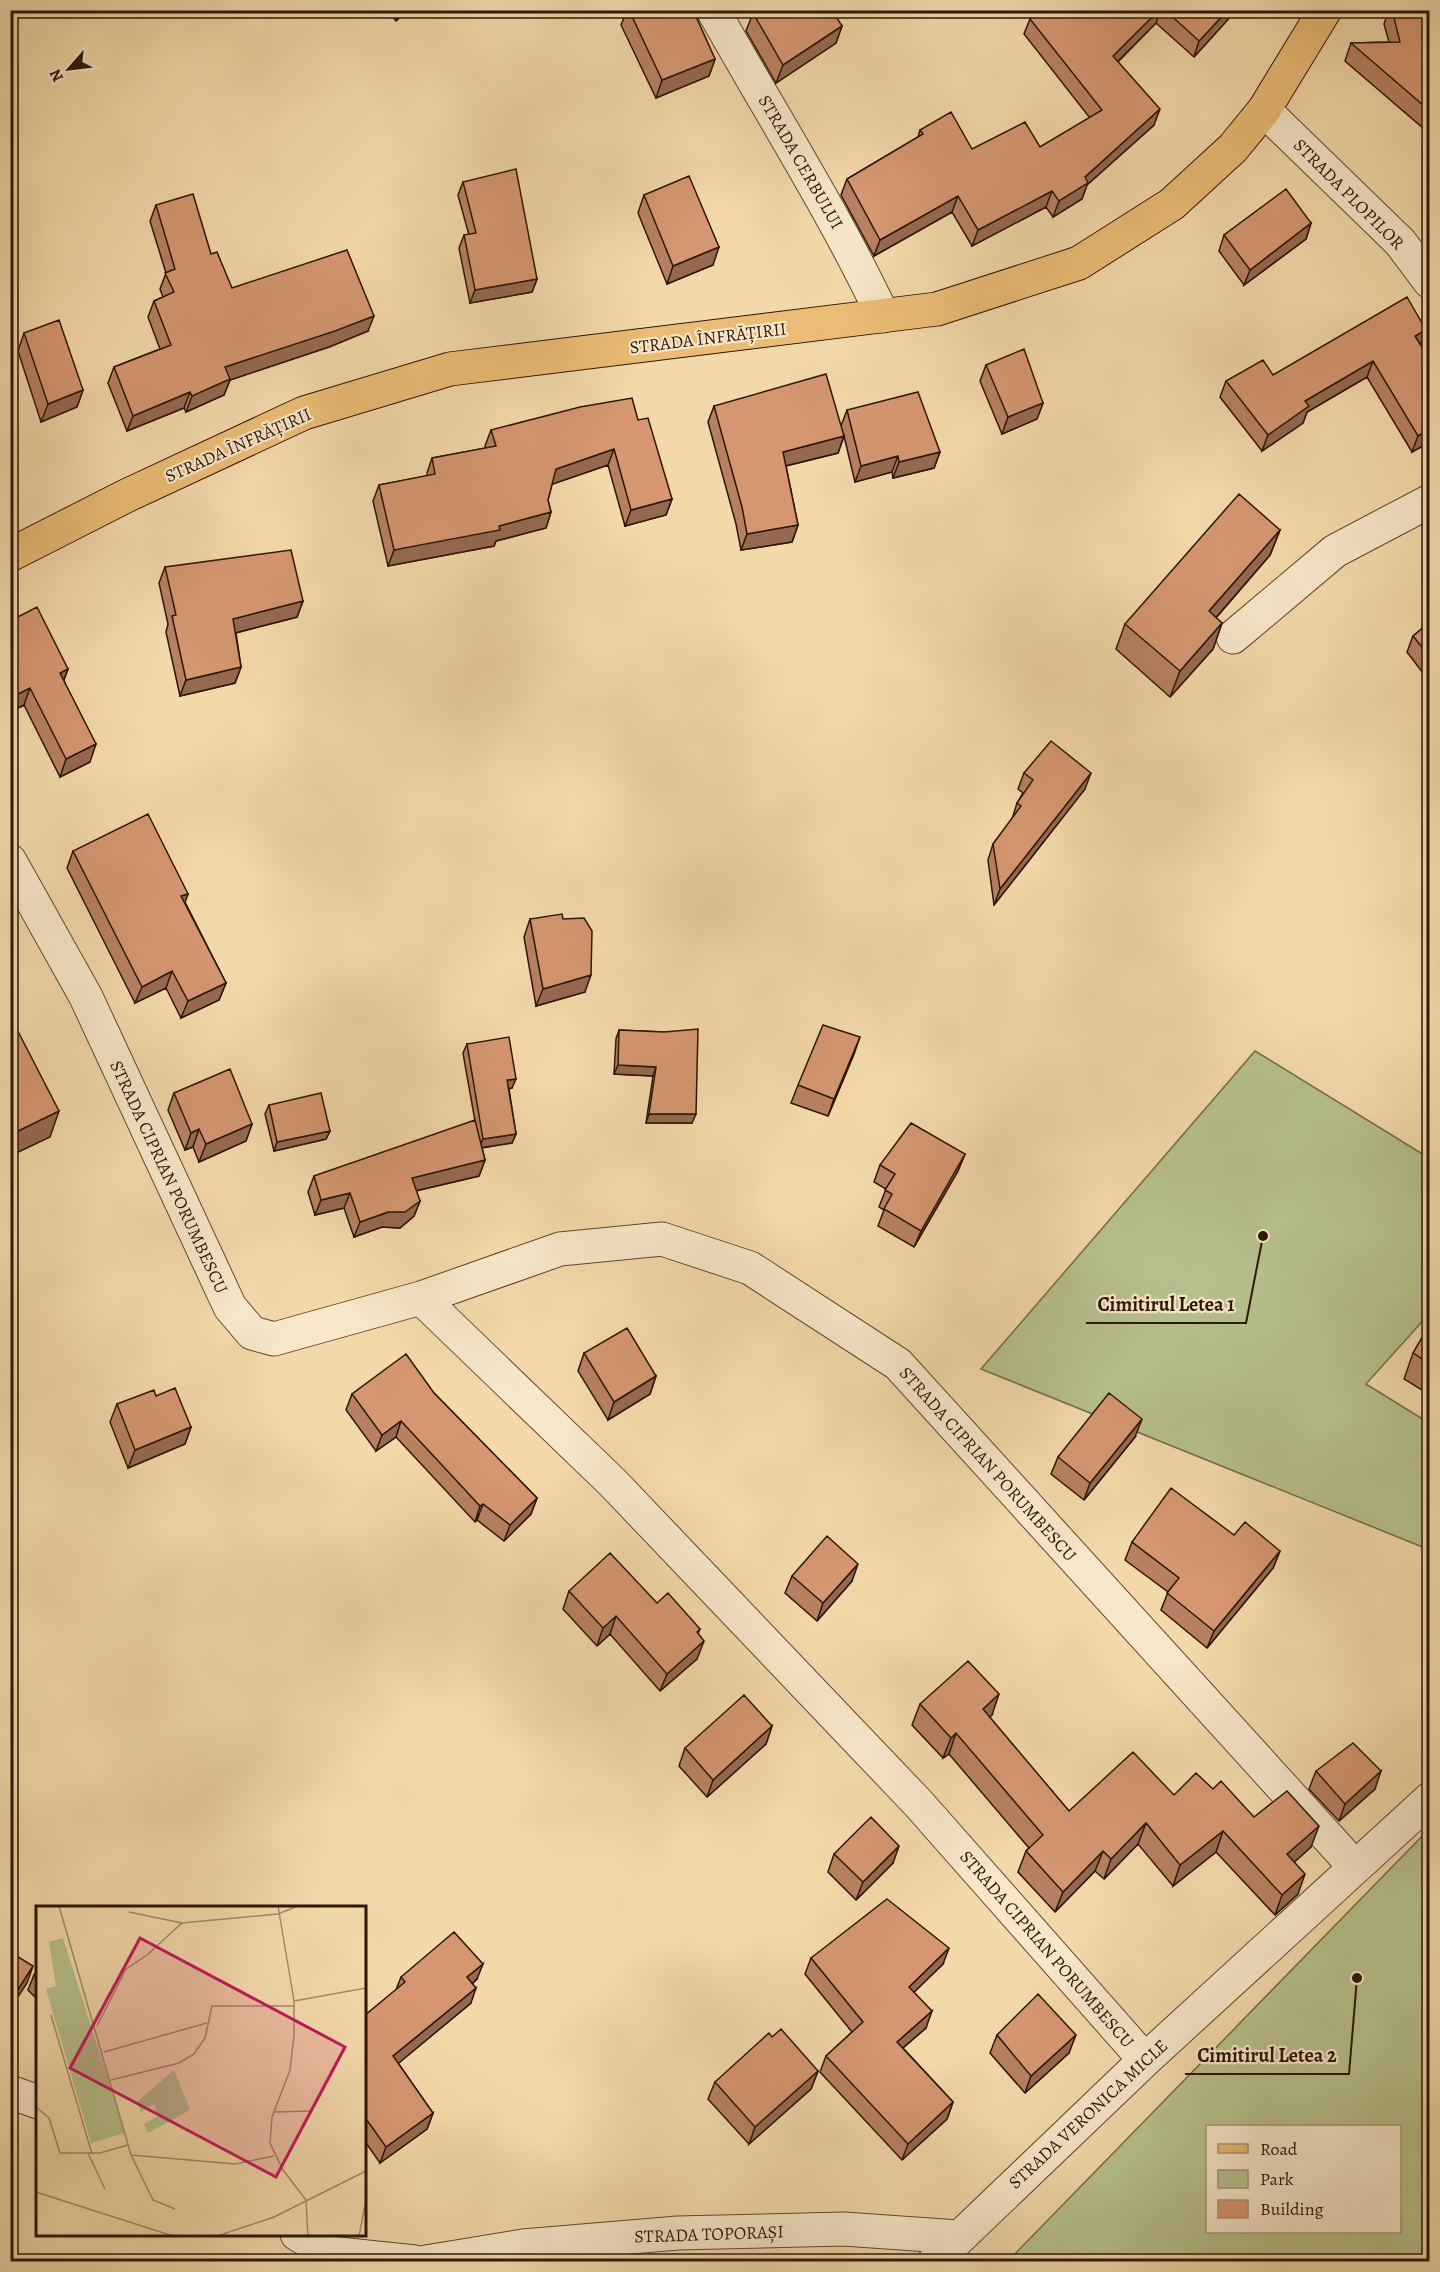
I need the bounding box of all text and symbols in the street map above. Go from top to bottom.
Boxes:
north arrow [39,39,99,99]
text: N [44,65,69,86]
street label: STRADA CERBULUI [753,91,849,233]
street label: STRADA PLOPILOR [1288,133,1410,255]
street label: STRADA ÎNFRĂȚIRII [628,316,788,360]
street label: STRADA ÎNFRĂȚIRII [161,402,315,488]
street label: STRADA CIPRIAN PORUMBESCU [104,1057,234,1297]
callout: Cimitirul Letea 1 [1086,1285,1246,1323]
text: Cimitirul Letea 1 [1098,1291,1234,1318]
street label: STRADA CIPRIAN PORUMBESCU [894,1361,1082,1567]
street label: STRADA CIPRIAN PORUMBESCU [954,1845,1140,2053]
inset map [36,1906,366,2236]
street label: STRADA VERONICA MICLE [1003,2034,1173,2194]
callout: Cimitirul Letea 2 [1185,2036,1349,2074]
text: Cimitirul Letea 2 [1197,2042,1337,2069]
legend [1206,2125,1401,2233]
text: Road [1260,2137,1298,2161]
text: Park [1260,2167,1294,2191]
text: Building [1260,2197,1324,2221]
street label: STRADA TOPORAȘI [634,2219,784,2249]

